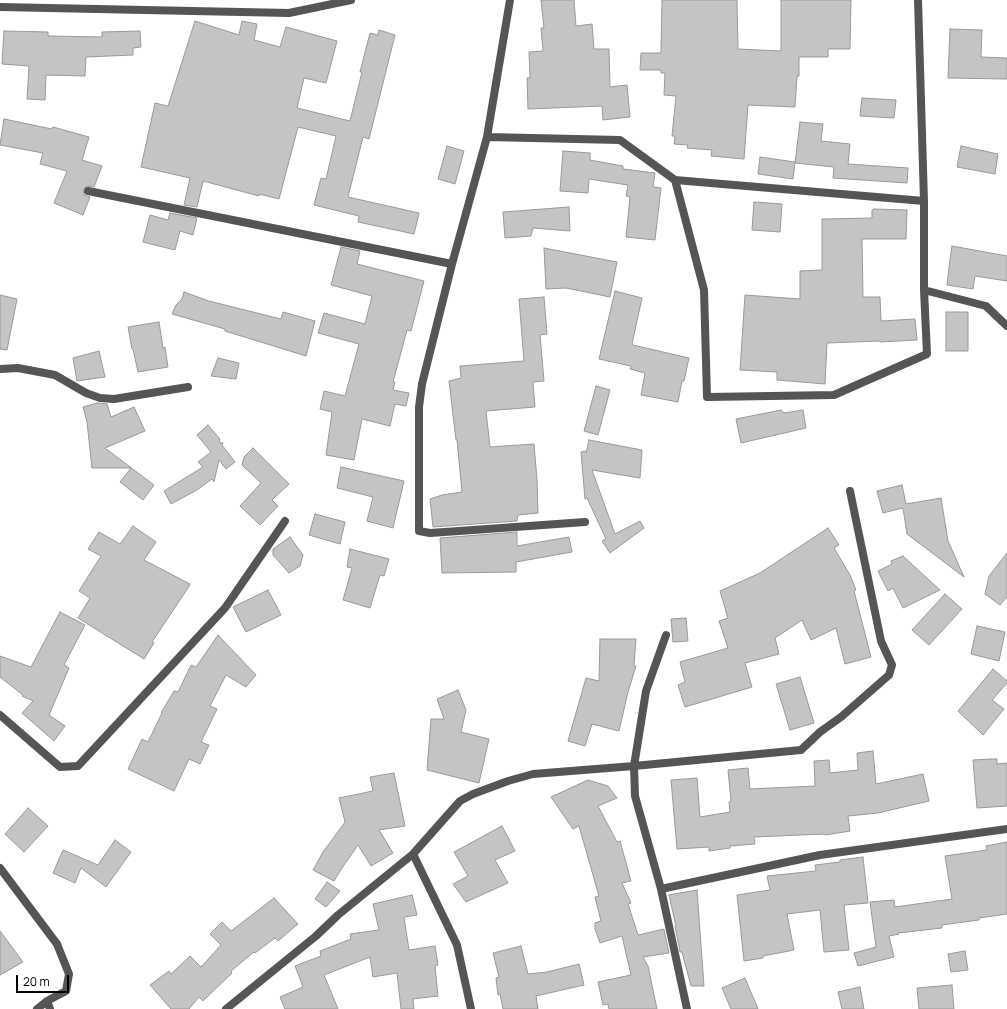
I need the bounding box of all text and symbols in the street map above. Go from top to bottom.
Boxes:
scale bar [18,967,71,993]
text: 20 m [23,973,50,990]

